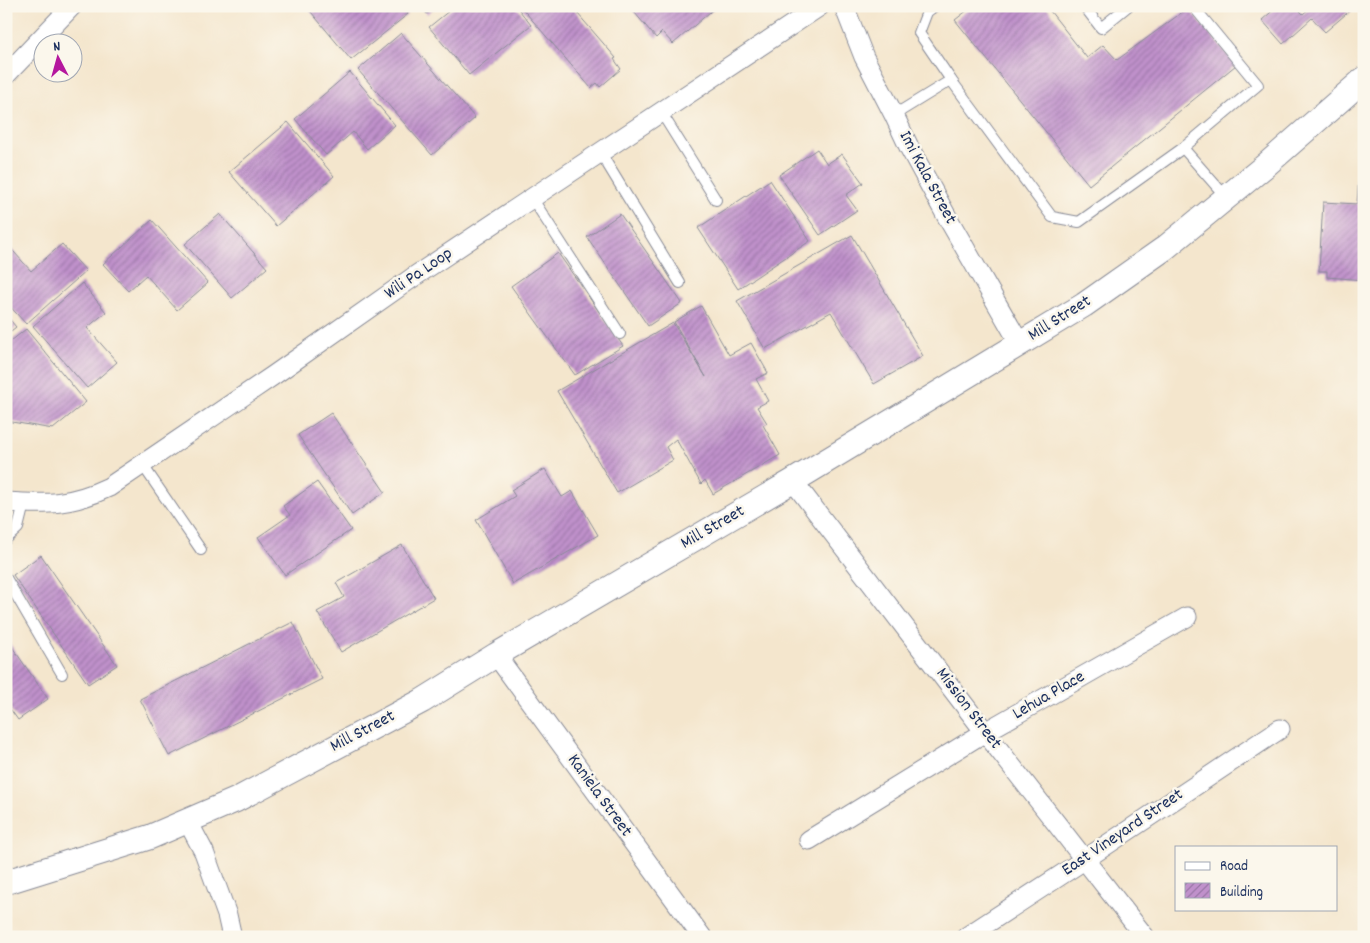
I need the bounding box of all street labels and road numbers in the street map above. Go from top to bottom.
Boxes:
street label: Imi Kala Street [892,127,962,230]
street label: Wili Pa Loop [380,242,458,306]
street label: Mill Street [1024,290,1097,348]
street label: Mill Street [676,499,750,556]
street label: Mission Street [929,663,1007,755]
street label: Lehua Place [1008,665,1090,727]
street label: Mill Street [326,704,400,760]
street label: Kaniela Street [560,749,638,843]
street label: East Vineyard Street [1057,783,1189,883]

